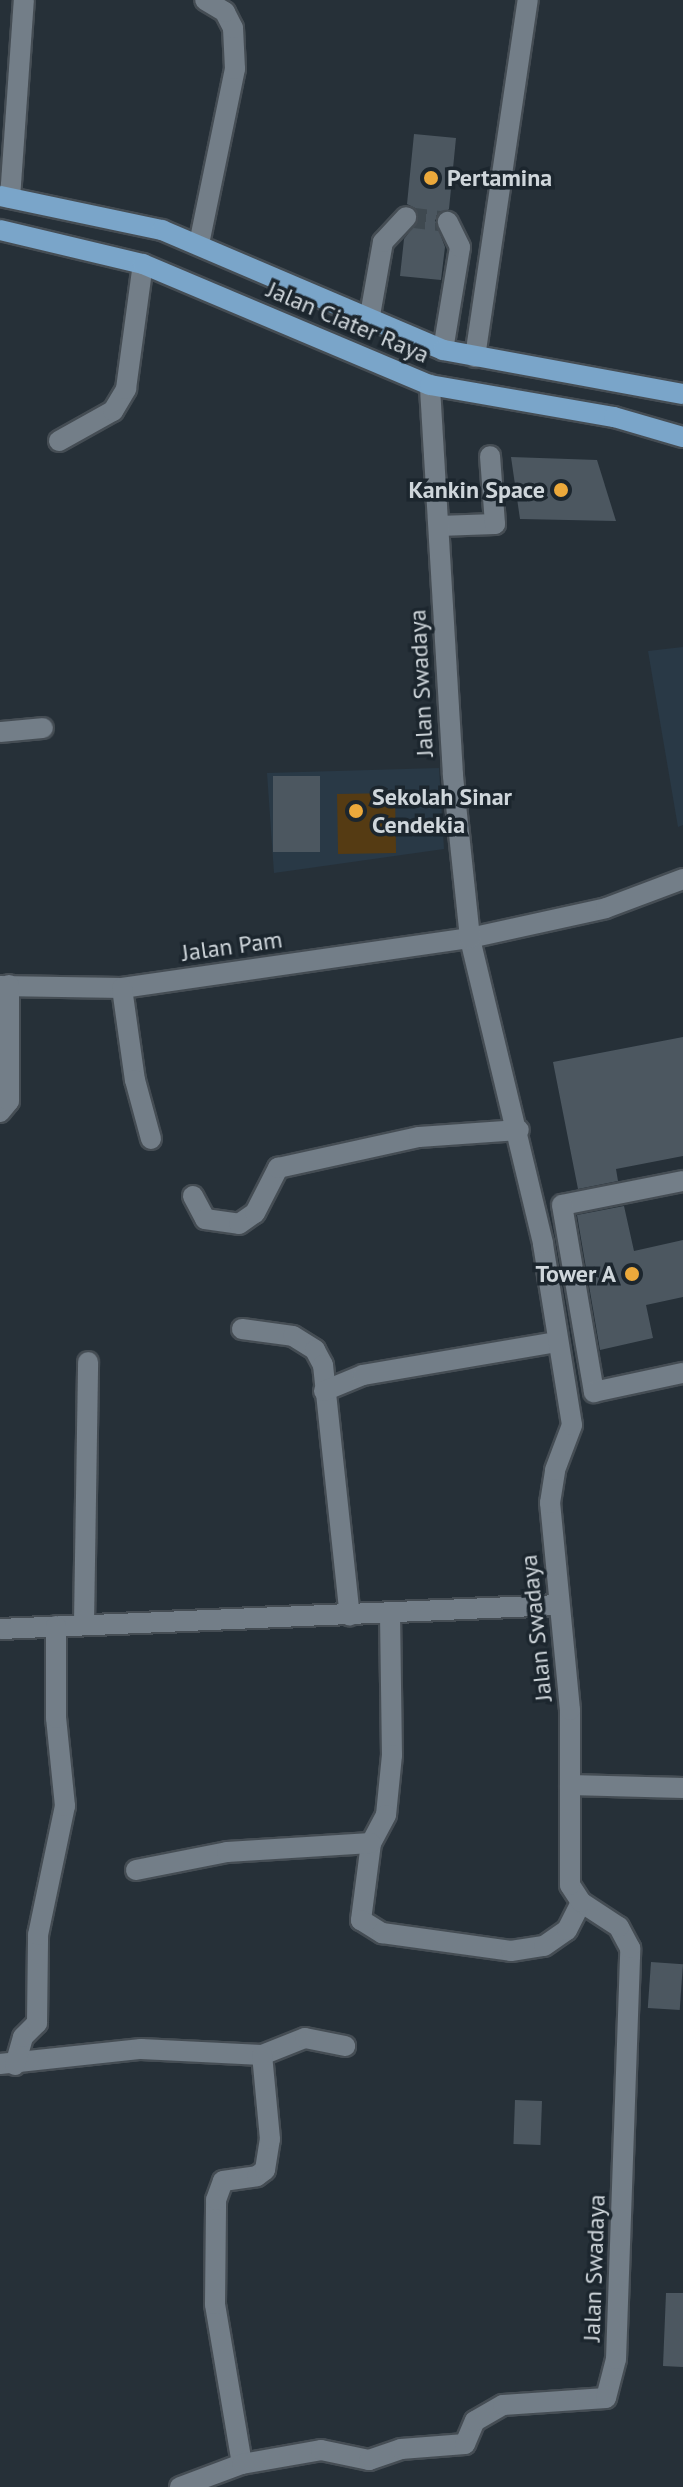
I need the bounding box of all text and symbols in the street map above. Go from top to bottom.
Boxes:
place label: Pertamina [447,164,552,192]
marker: Pertamina [422,169,440,187]
street label: Jalan Ciater Raya [263,275,433,369]
place label: Kankin Space [408,476,545,504]
marker: Kankin Space [552,481,570,499]
street label: Jalan Swadaya [403,609,439,757]
place label: Sekolah Sinar Cendekia [372,783,512,839]
marker: Sekolah Sinar Cendekia [347,802,365,820]
street label: Jalan Pam [180,925,284,967]
place label: Tower A [534,1260,616,1288]
marker: Tower A [623,1265,641,1283]
street label: Jalan Swadaya [514,1553,558,1703]
street label: Jalan Swadaya [577,2194,611,2342]

